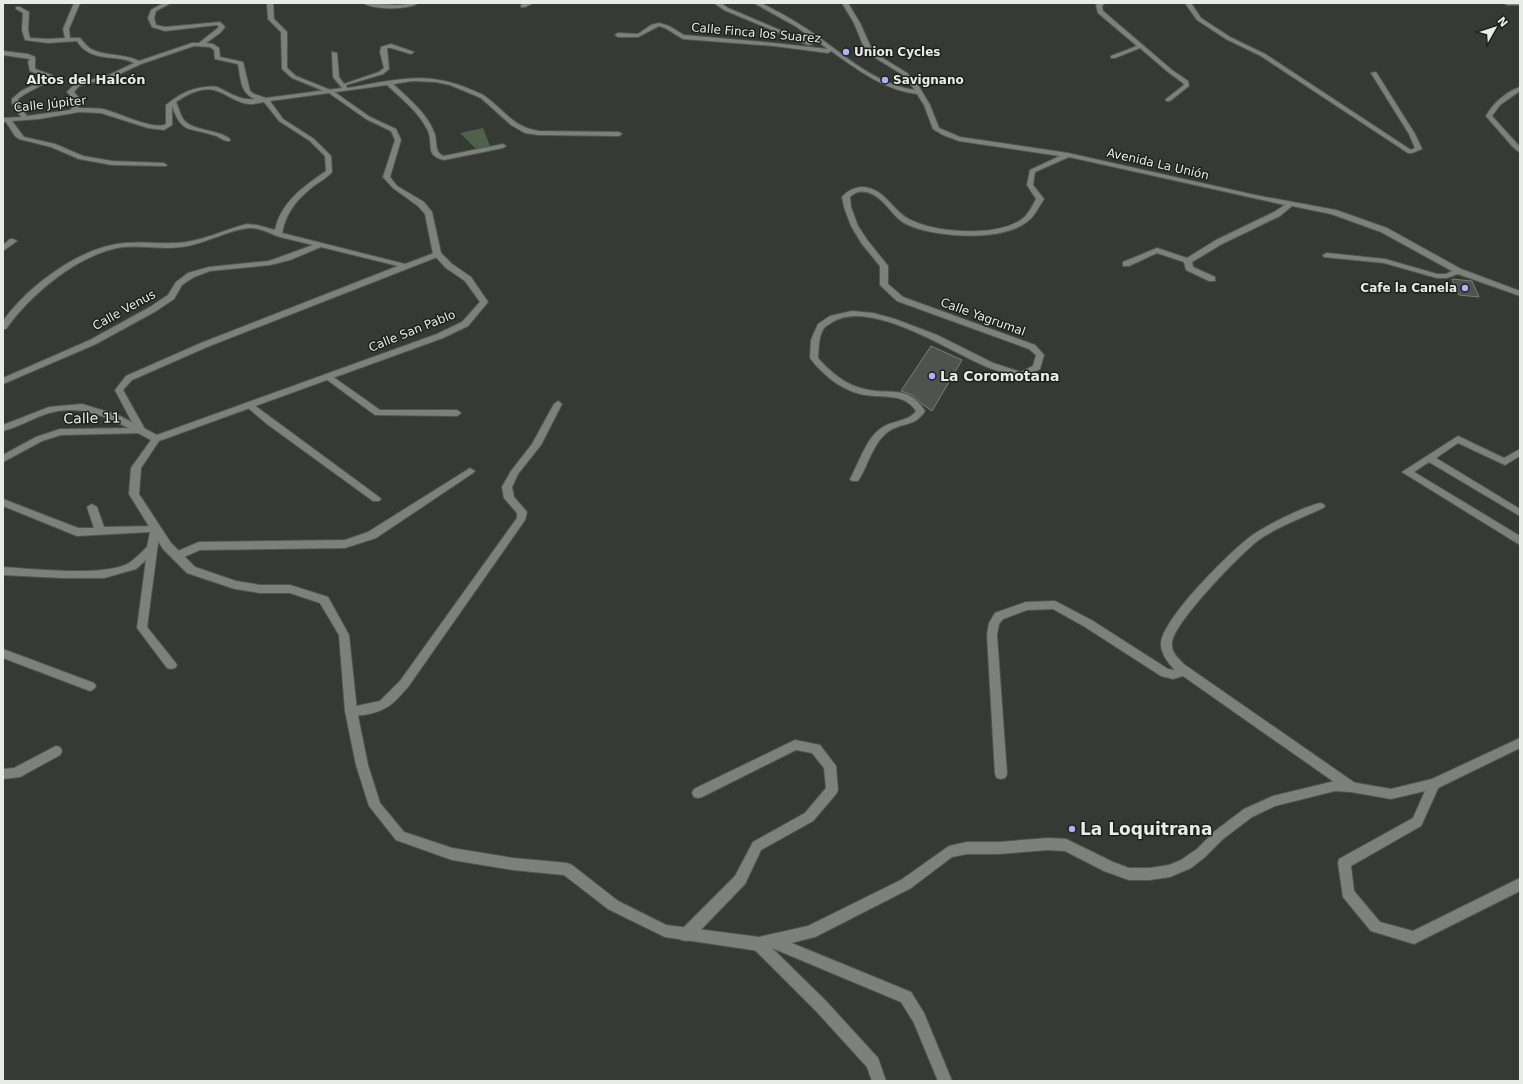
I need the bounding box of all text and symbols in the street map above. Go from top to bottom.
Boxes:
north arrow [1475,8,1515,48]
text: N [1494,14,1510,30]
street label: Calle Finca los Suarez [691,20,821,46]
place label: Union Cycles [854,45,941,59]
marker: Union Cycles [841,47,851,57]
district label: Altos del Halcón [26,72,146,87]
place label: Savignano [893,73,964,87]
marker: Savignano [880,75,890,85]
street label: Calle Júpiter [13,93,87,115]
street label: Avenida La Unión [1106,145,1210,183]
place label: Cafe la Canela [1360,281,1457,295]
marker: Cafe la Canela [1460,283,1470,293]
street label: Calle Venus [90,287,158,333]
street label: Calle Yagrumal [939,295,1027,339]
street label: Calle San Pablo [367,307,457,355]
place label: La Coromotana [940,368,1059,384]
marker: La Coromotana [927,371,937,381]
street label: Calle 11 [63,410,121,426]
place label: La Loquitrana [1080,819,1212,839]
marker: La Loquitrana [1067,824,1077,834]

